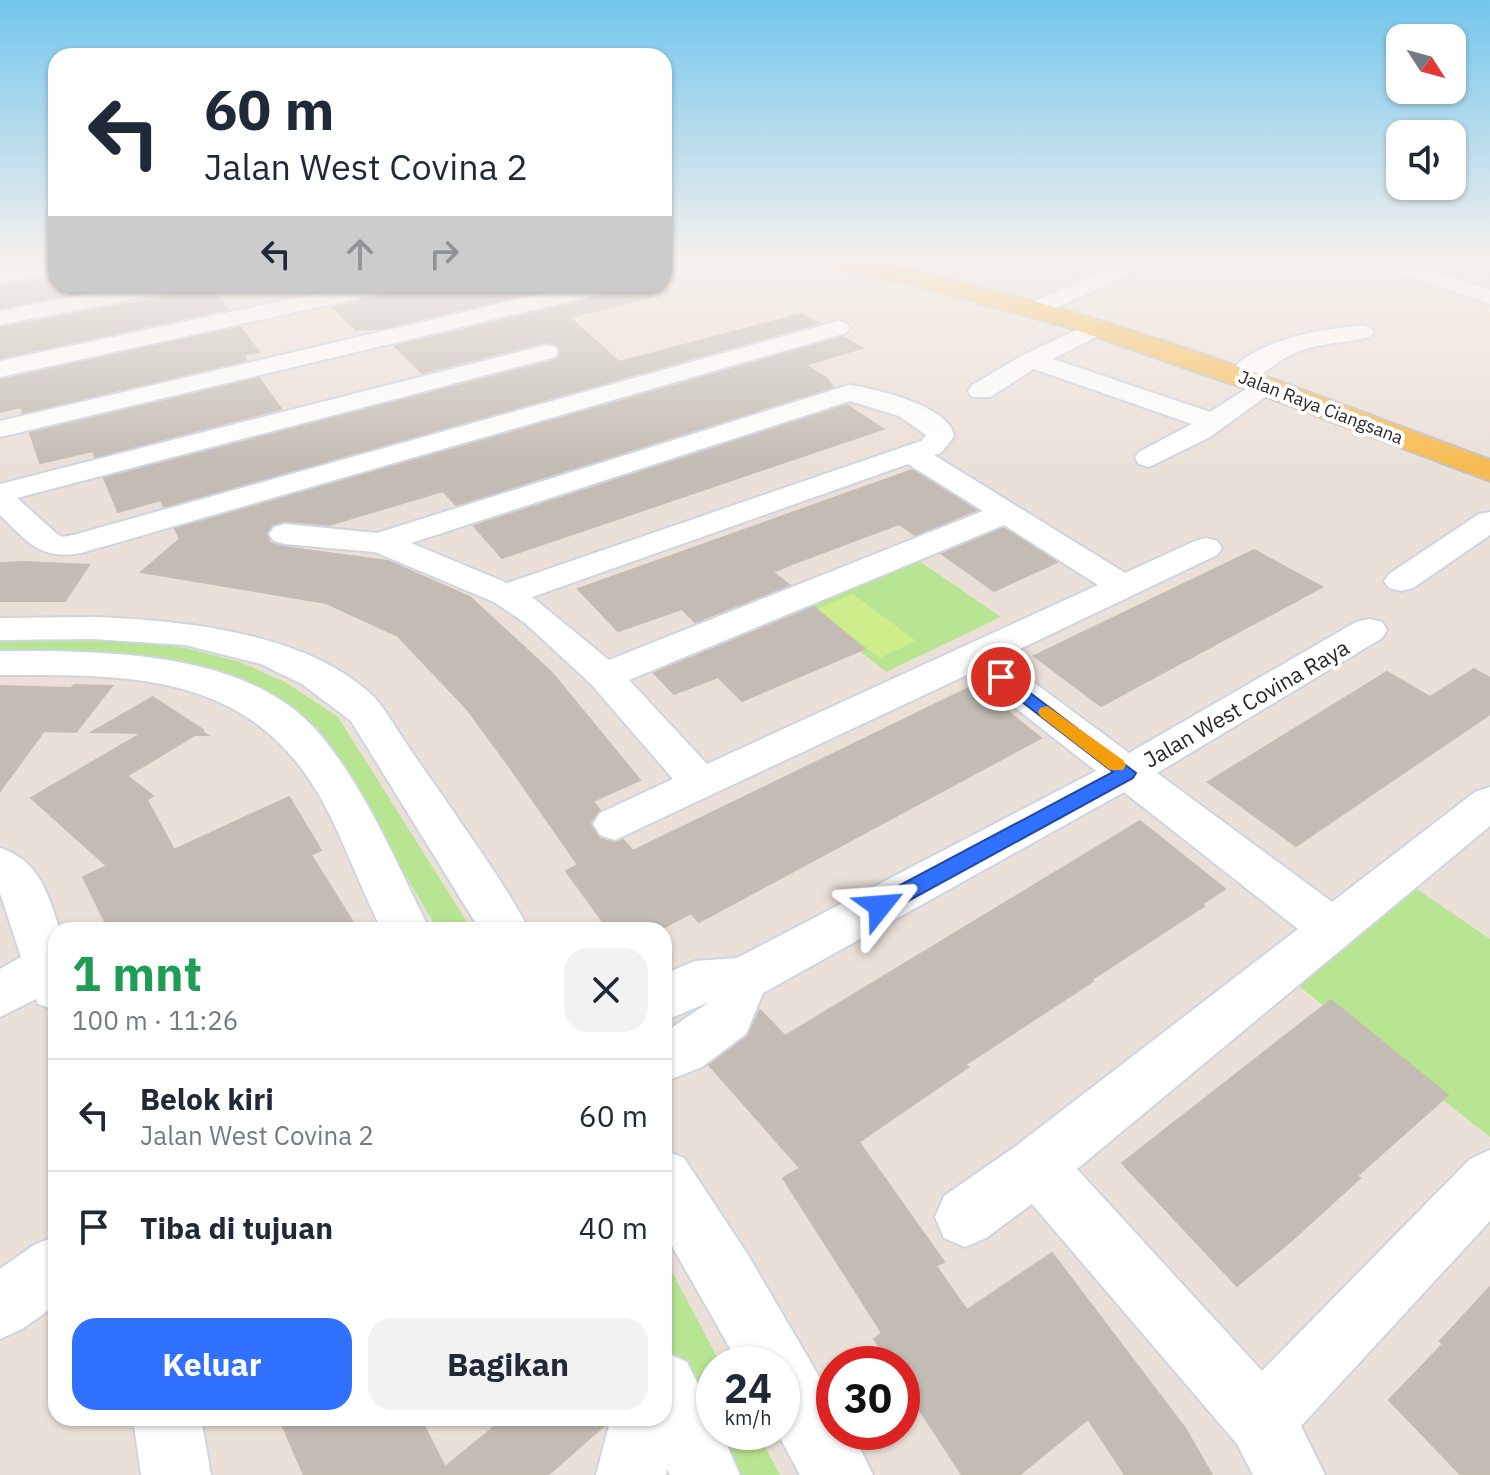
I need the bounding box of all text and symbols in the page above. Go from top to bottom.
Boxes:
north arrow [1386,24,1466,104]
map controls [1386,24,1466,200]
text: 60 m [204,73,334,145]
icon: left [72,80,176,184]
button: sound [1386,120,1466,200]
text: Jalan West Covina 2 [204,143,528,190]
icon: left [254,232,298,276]
icon: ahead [338,232,382,276]
icon: right [422,232,466,276]
street label: Jalan Raya Ciangsana [1235,365,1407,449]
street label: Jalan West Covina Raya [1138,632,1354,774]
pin [967,643,1035,711]
icon: arrive [979,655,1023,699]
position arrow [838,864,922,948]
text: 1 mnt [72,942,202,1004]
button: close [564,948,648,1032]
text: 100 m · 11:26 [72,1003,238,1037]
text: Belok kiri [140,1079,274,1118]
icon: left [72,1093,116,1137]
text: 60 m [579,1096,648,1135]
text: Jalan West Covina 2 [140,1118,374,1152]
icon: arrive [72,1205,116,1249]
text: Tiba di tujuan [140,1208,333,1247]
text: 40 m [579,1208,648,1247]
button: Keluar [72,1318,352,1410]
button: Bagikan [368,1318,648,1410]
speed limit sign: 30 [816,1346,920,1450]
text: 24 [724,1362,772,1414]
text: km/h [724,1404,772,1431]

